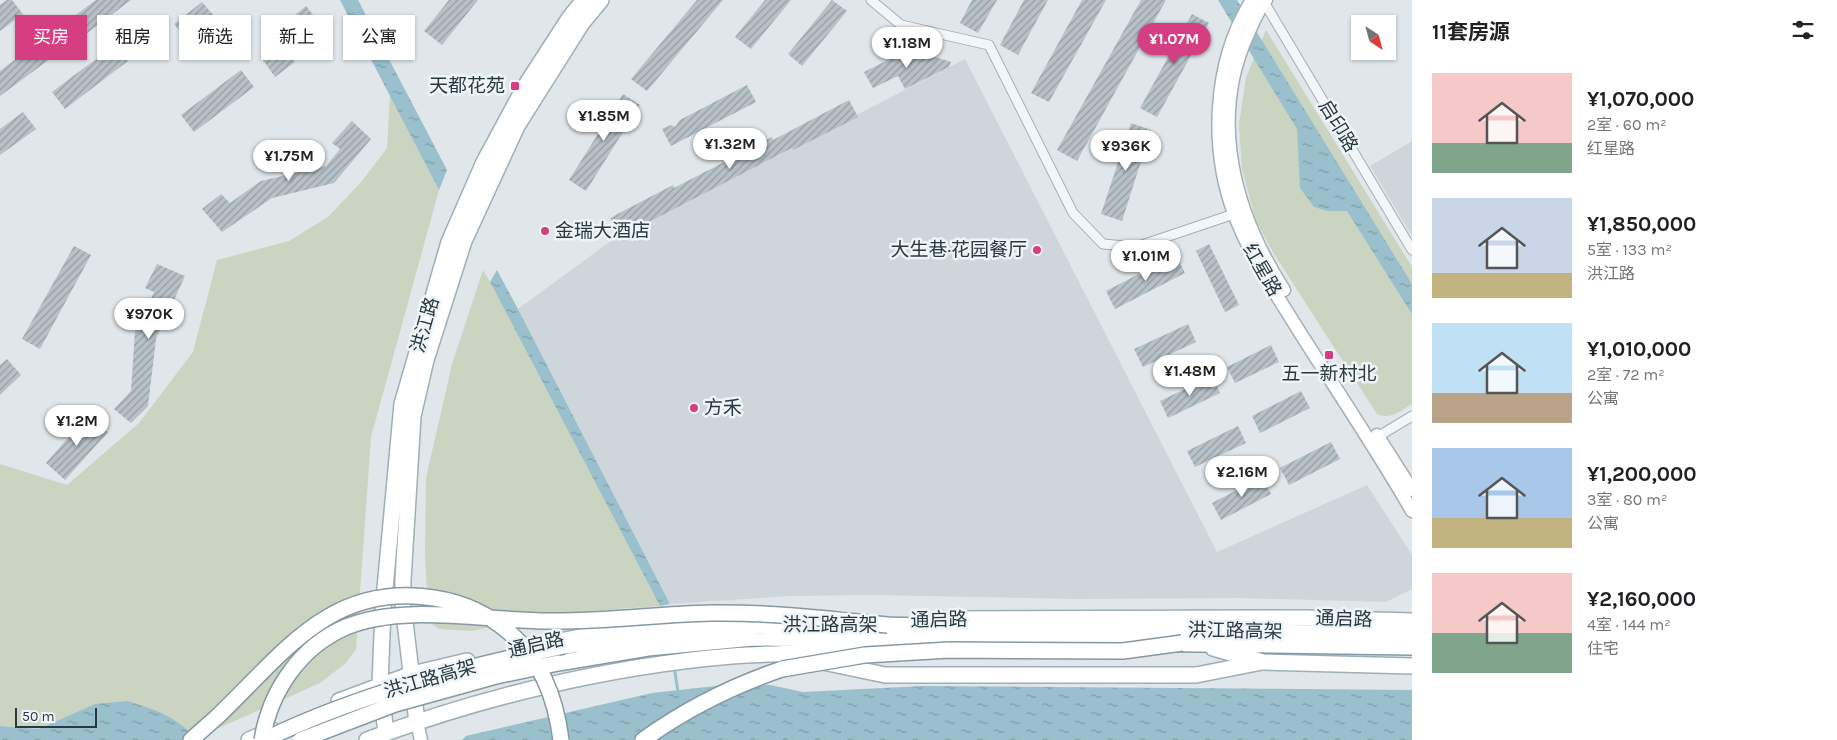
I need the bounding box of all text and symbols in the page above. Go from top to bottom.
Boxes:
chip: 买房 [15,15,87,60]
chip: 租房 [97,15,169,60]
chip: 筛选 [179,15,251,60]
chip: 新上 [261,15,333,60]
chip: 公寓 [343,15,415,60]
north arrow [1351,15,1396,60]
map controls [1351,15,1396,60]
icon: filters [1789,16,1817,44]
text: 11套房源 [1432,20,1510,44]
pin: ¥1.07M [1133,22,1215,65]
pin: ¥1.18M [866,27,948,69]
text: ¥1.07M [1149,29,1199,48]
text: ¥1.18M [883,33,931,52]
place label: 天都花苑 [429,75,505,97]
marker: 天都花苑 [509,80,521,92]
text: ¥1,070,000 [1587,87,1694,111]
icon: home [1472,93,1532,153]
street label: 启印路 [1314,96,1362,156]
pin: ¥1.85M [563,100,645,142]
text: ¥1.85M [578,106,630,125]
text: 2室 · 60 m² [1587,115,1667,134]
pin: ¥1.32M [689,128,771,170]
pin: ¥936K [1091,130,1161,172]
text: ¥1.32M [704,134,756,153]
text: ¥936K [1101,136,1151,155]
text: 红星路 [1587,139,1635,158]
pin: ¥1.75M [248,140,330,182]
text: ¥1.75M [264,146,314,165]
text: ¥1,850,000 [1587,212,1696,236]
icon: home [1472,218,1532,278]
place label: 金瑞大酒店 [555,220,650,242]
marker: 金瑞大酒店 [539,225,551,237]
place label: 大生巷·花园餐厅 [891,239,1027,261]
pin: ¥1.01M [1105,240,1187,282]
street label: 红星路 [1238,240,1286,300]
text: 5室 · 133 m² [1587,240,1672,259]
marker: 大生巷·花园餐厅 [1031,244,1043,256]
text: ¥1.01M [1122,246,1170,265]
text: 洪江路 [1587,264,1635,283]
street label: 洪江路 [407,295,443,355]
pin: ¥970K [114,298,184,340]
text: ¥970K [125,304,173,323]
text: ¥1,010,000 [1587,337,1691,361]
icon: home [1472,343,1532,403]
marker: 五一新村北 [1323,349,1335,361]
pin: ¥1.48M [1149,354,1231,397]
text: ¥1.48M [1164,361,1216,380]
place label: 五一新村北 [1281,363,1377,385]
text: 2室 · 72 m² [1587,365,1665,384]
text: 公寓 [1587,389,1619,408]
place label: 方禾 [704,397,742,419]
marker: 方禾 [688,402,700,414]
pin: ¥1.2M [42,404,112,447]
text: ¥1.2M [56,411,98,430]
pin: ¥2.16M [1201,456,1283,498]
text: ¥2.16M [1216,462,1268,481]
text: ¥1,200,000 [1587,462,1697,486]
icon: home [1472,468,1532,528]
text: 3室 · 80 m² [1587,490,1667,509]
text: 公寓 [1587,514,1619,533]
text: ¥2,160,000 [1587,587,1696,611]
icon: home [1472,593,1532,653]
street label: 通启路 [1315,607,1373,631]
street label: 通启路 [910,609,968,631]
street label: 洪江路高架 [782,614,878,636]
text: 4室 · 144 m² [1587,615,1671,634]
street label: 洪江路高架 [1187,619,1283,643]
street label: 通启路 [506,628,566,662]
text: 住宅 [1587,639,1619,658]
street label: 洪江路高架 [381,655,479,703]
scale bar [15,705,98,728]
text: 50 m [22,708,55,725]

